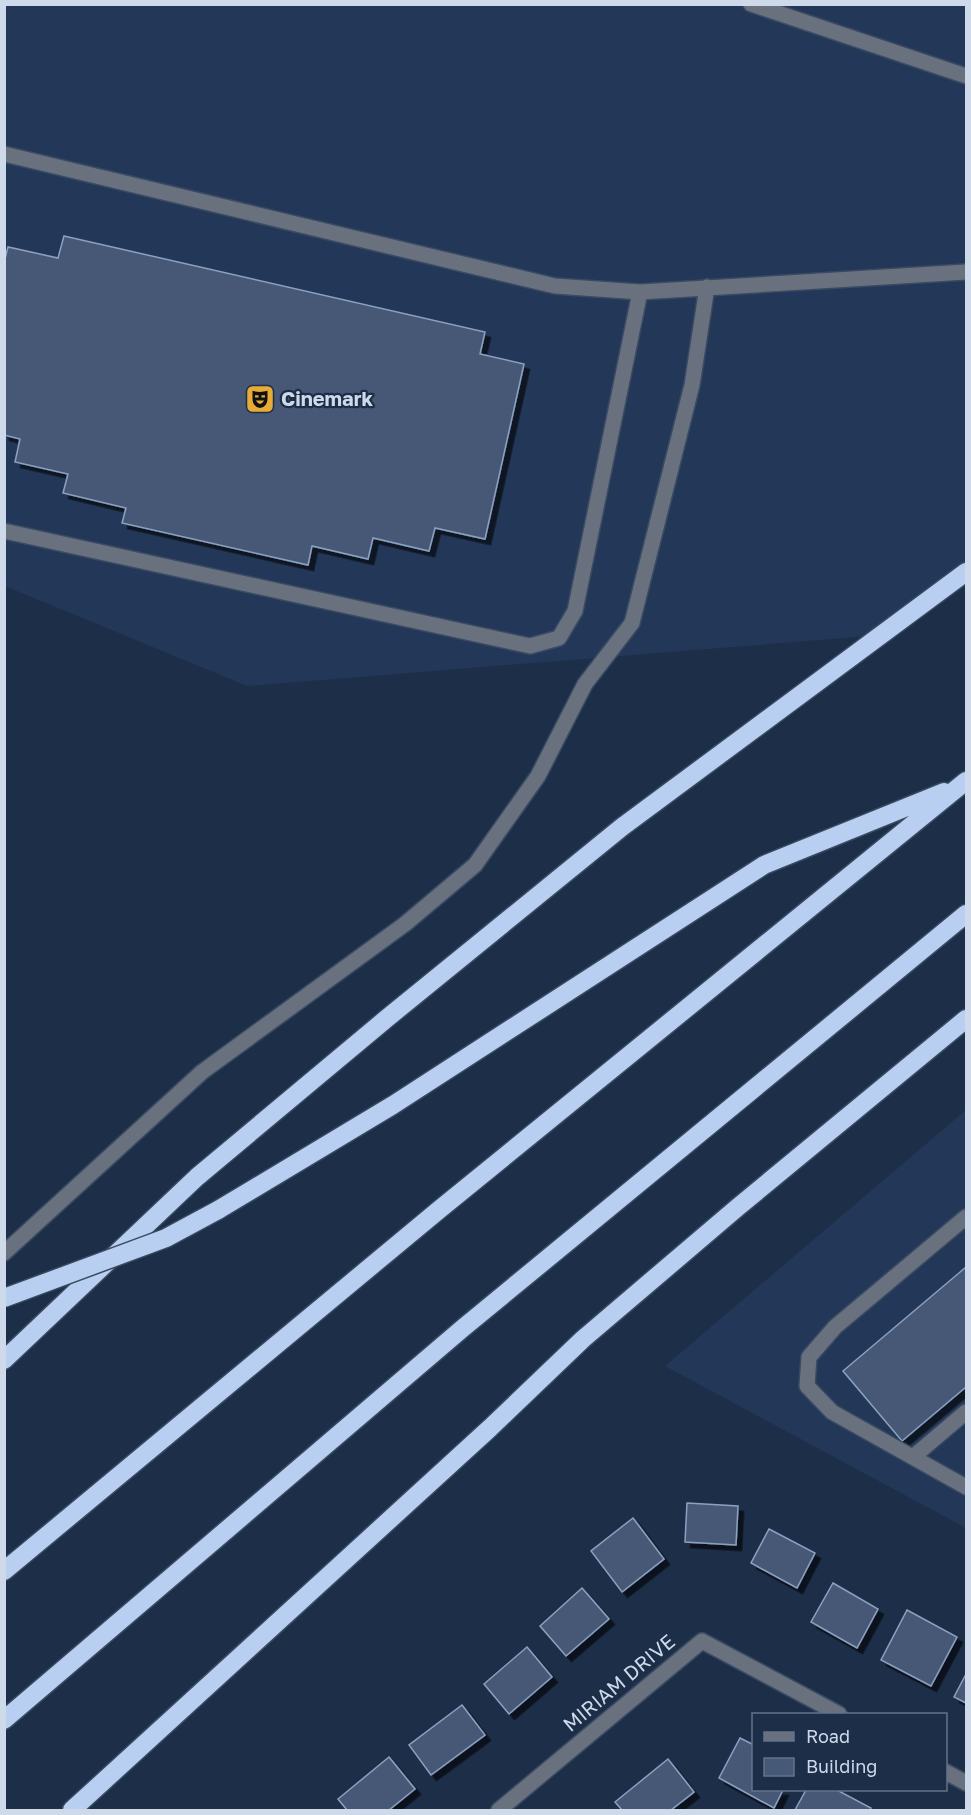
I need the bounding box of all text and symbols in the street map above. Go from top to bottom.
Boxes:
theatre icon: Cinemark [244,383,276,415]
place label: Cinemark [281,386,373,410]
street label: MIRIAM DRIVE [558,1629,679,1736]
legend [752,1713,947,1791]
text: Road [806,1725,850,1747]
text: Building [806,1755,877,1777]

